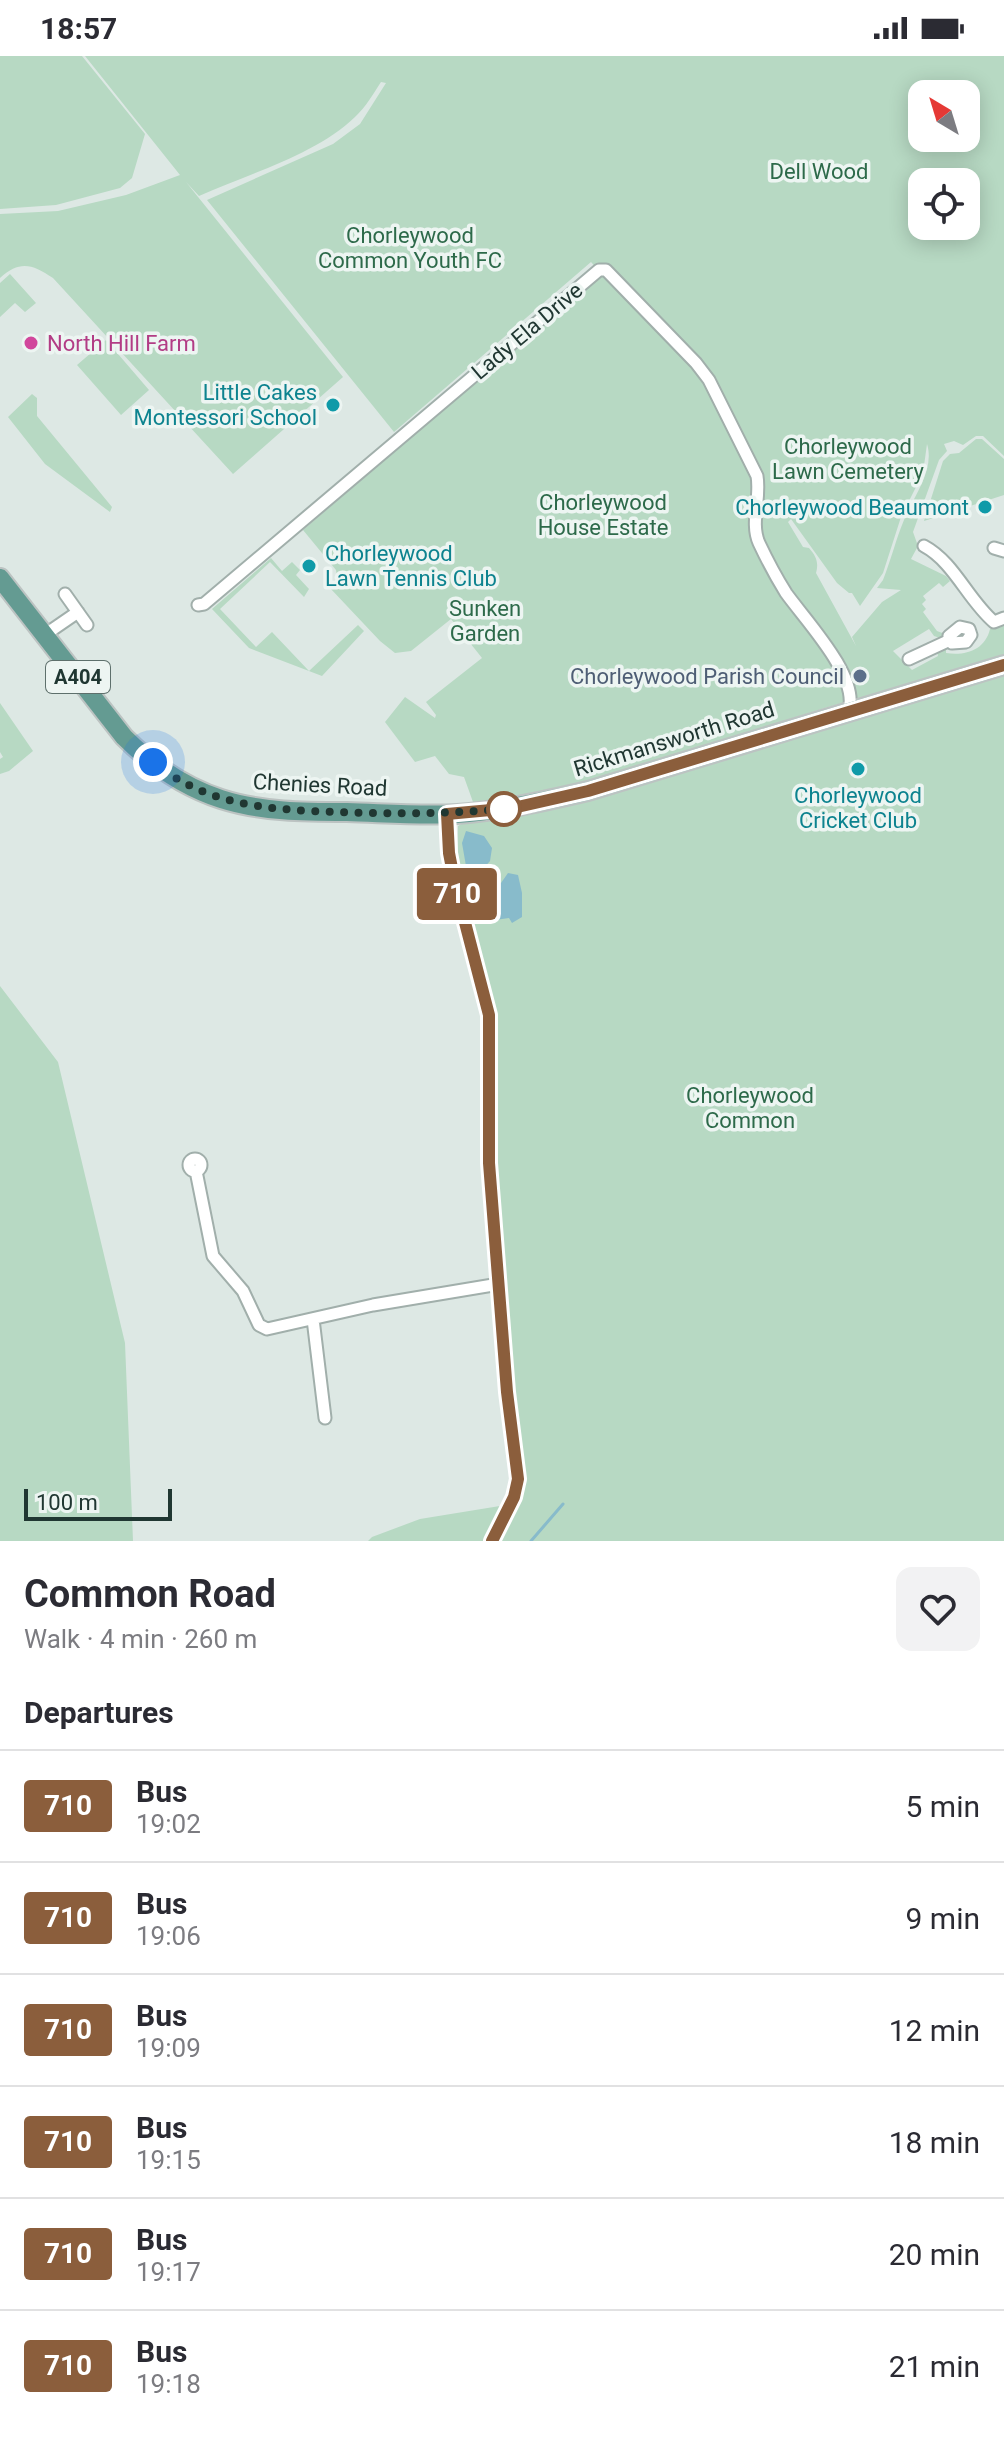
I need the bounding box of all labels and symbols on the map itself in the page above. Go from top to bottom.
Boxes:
north arrow [908,80,980,152]
park label: Dell Wood [770,159,868,184]
park label: Chorleywood Common Youth FC [318,223,502,273]
street label: Lady Ela Drive [467,277,587,385]
place label: North Hill Farm [47,331,196,356]
marker: North Hill Farm [22,334,40,352]
place label: Little Cakes Montessori School [134,380,317,430]
marker: Little Cakes Montessori School [324,396,342,414]
park label: Chorleywood Lawn Cemetery [772,434,924,484]
park label: Chorleywood House Estate [538,490,668,540]
place label: Chorleywood Beaumont [735,495,969,520]
marker: Chorleywood Beaumont [976,498,994,516]
place label: Chorleywood Lawn Tennis Club [325,541,497,591]
marker: Chorleywood Lawn Tennis Club [300,557,318,575]
park label: Sunken Garden [449,596,521,646]
road number: A404 [46,661,110,693]
place label: Chorleywood Parish Council [570,664,844,689]
marker: Chorleywood Parish Council [851,667,869,685]
street label: Rickmansworth Road [571,697,777,781]
your location [133,742,173,782]
marker: Chorleywood Cricket Club [849,760,867,778]
street label: Chenies Road [252,769,388,801]
place label: Chorleywood Cricket Club [794,783,922,833]
unlabelled marker [487,792,521,826]
line badge: 710 [411,868,503,920]
park label: Chorleywood Common [686,1083,814,1133]
scale bar [24,1485,172,1521]

